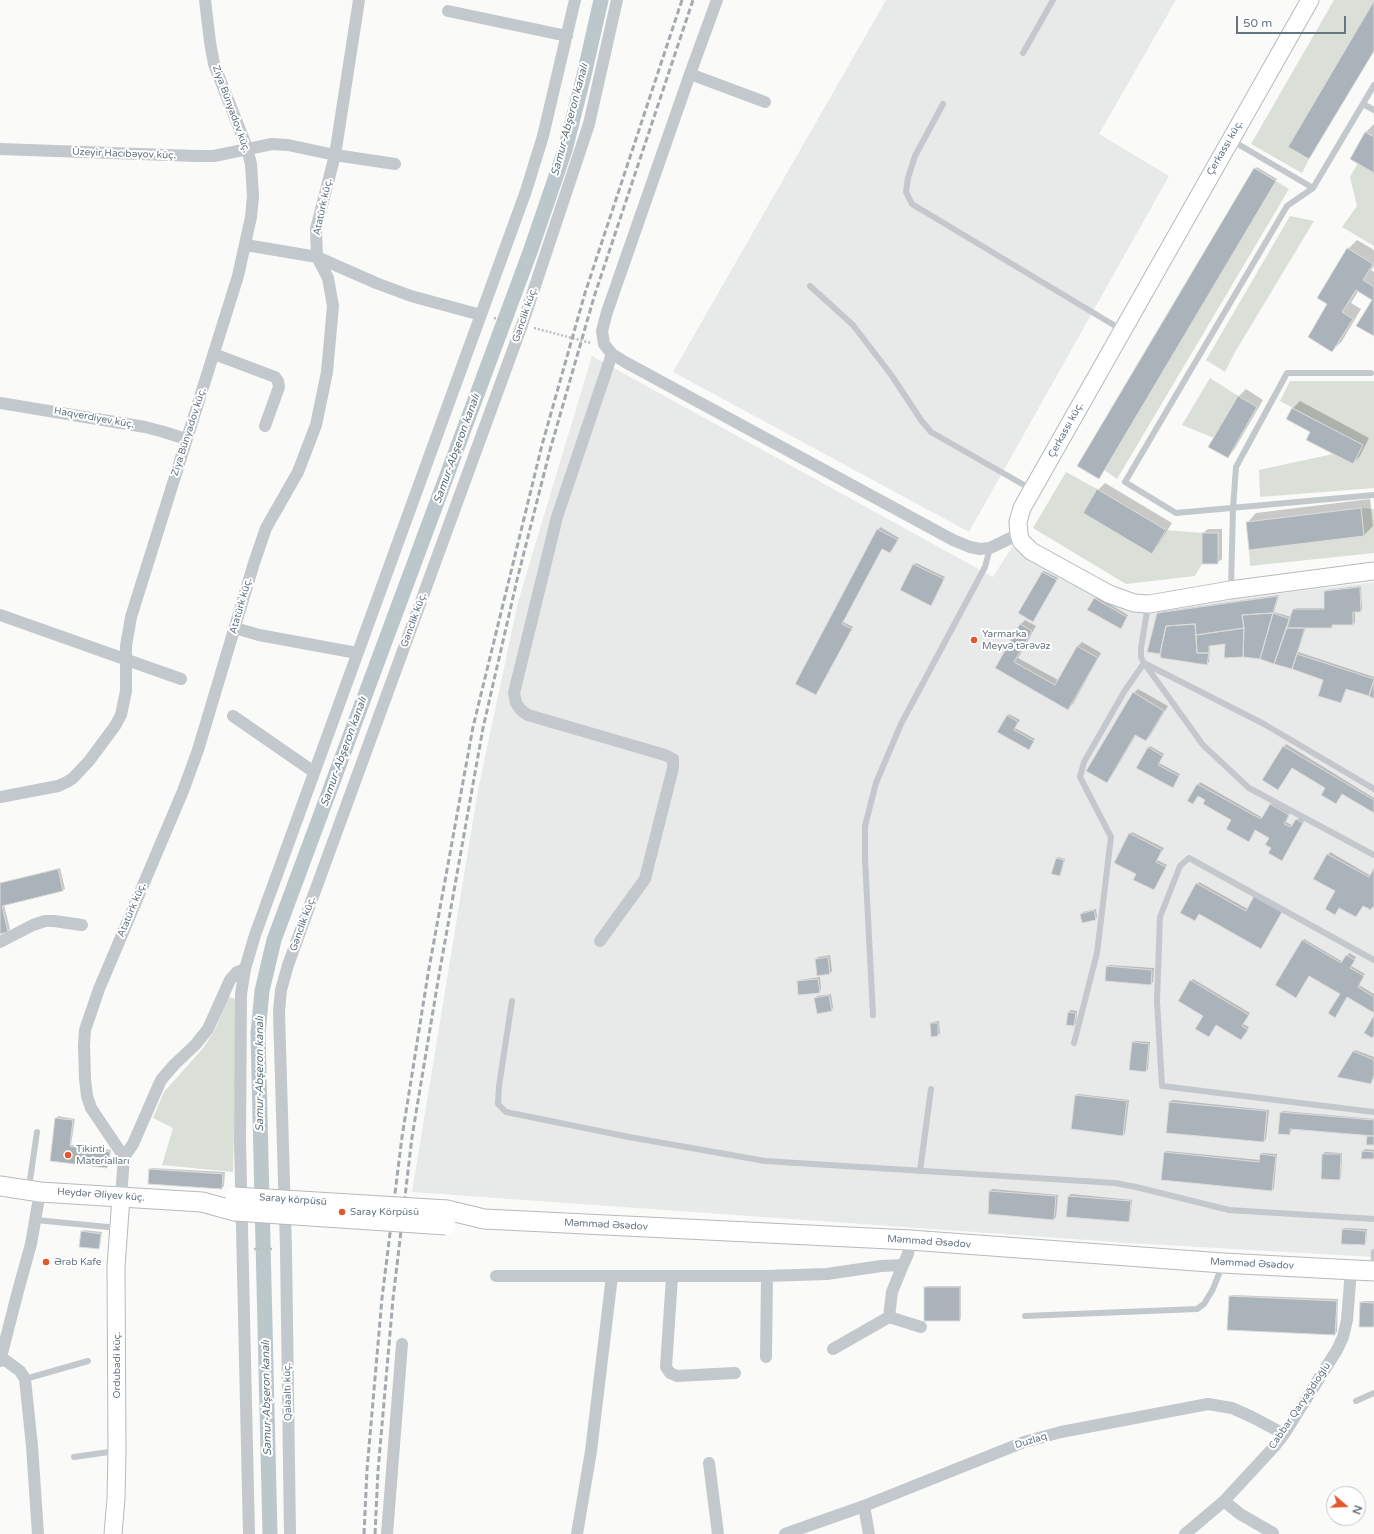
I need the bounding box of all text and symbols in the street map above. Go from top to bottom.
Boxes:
scale bar [1238,8,1348,34]
text: 50 m [1243,16,1272,30]
water label: Samur-Abşeron kanalı [549,62,591,178]
street label: Ziya Bünyadov küç. [210,64,252,154]
street label: Çerkassı küç. [1204,118,1246,178]
street label: Üzeyir Hacıbəyov küç. [72,146,176,162]
street label: Atatürk küç. [311,177,335,237]
street label: Gənclik küç. [510,286,540,344]
street label: Ziya Bünyadov küç. [169,386,209,478]
water label: Samur-Abşeron kanalı [431,392,483,506]
street label: Çerkassı küç. [1046,400,1086,460]
street label: Haqverdiyev küç. [53,405,135,431]
street label: Atatürk küç. [227,577,255,635]
street label: Gənclik küç. [399,591,429,649]
place label: Yarmarka Meyvә tәrәvәz [982,628,1051,652]
marker: Yarmarka Meyvә tәrәvәz [969,635,979,645]
water label: Samur-Abşeron kanalı [318,695,370,809]
street label: Atatürk küç. [115,881,149,939]
street label: Gənclik küç. [288,895,318,953]
water label: Samur-Abşeron kanalı [253,1016,267,1132]
place label: Tikinti Materialları [76,1143,129,1166]
marker: Tikinti Materialları [63,1150,73,1160]
street label: Heydər Əliyev küç. [57,1186,145,1204]
street label: Saray körpüsü [259,1192,327,1208]
place label: Saray Körpüsü [350,1206,419,1218]
marker: Saray Körpüsü [337,1207,347,1217]
street label: Məmməd Əsədov [564,1217,648,1233]
street label: Məmməd Əsədov [887,1233,971,1251]
place label: Ərəb Kafe [54,1256,101,1268]
street label: Məmməd Əsədov [1210,1256,1294,1272]
marker: Ərəb Kafe [41,1257,51,1267]
street label: Ordubadi küç. [111,1332,123,1398]
water label: Samur-Abşeron kanalı [259,1340,275,1456]
street label: Cabbar Qaryağdıoğlu [1267,1360,1333,1452]
street label: Qalaaltı küç. [281,1363,295,1421]
street label: Duzlaq [1014,1430,1048,1452]
north arrow [1326,1486,1366,1526]
text: N [1349,1503,1364,1516]

